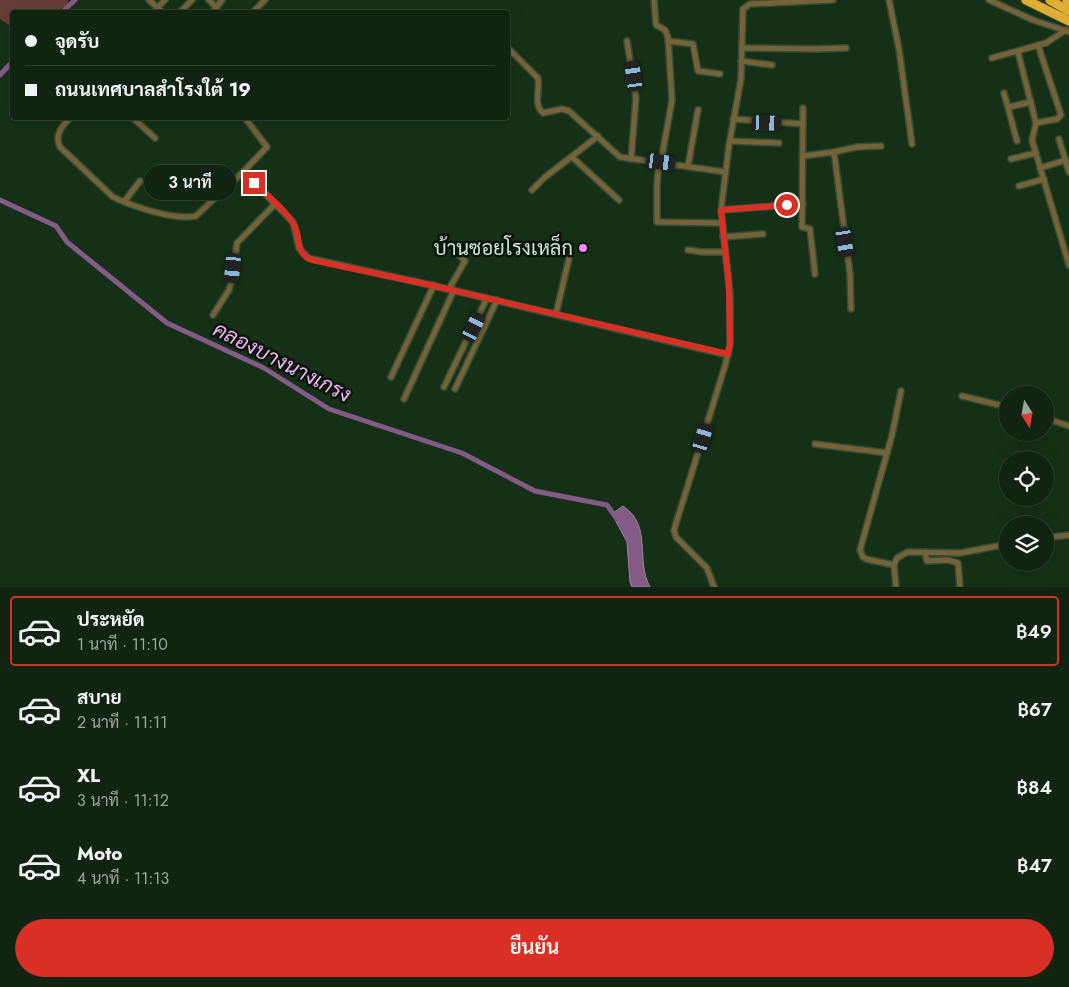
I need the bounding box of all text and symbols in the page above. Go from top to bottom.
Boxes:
text: จุดรับ [55,28,99,55]
car [624,60,643,92]
text: ถนนเทศบาลสำโรงใต้ 19 [55,76,251,103]
car [751,115,782,131]
car [645,153,676,171]
callout: 3 นาที [144,166,236,200]
text: 3 นาที [168,171,212,194]
route end [243,172,265,194]
route start [776,194,798,216]
car [835,226,854,258]
place label: บ้านซอยโรงเหล็ก [434,233,573,263]
marker: บ้านซอยโรงเหล็ก [577,242,589,254]
car [224,252,241,284]
car [460,310,487,344]
water label: คลองบางนางเกรง [208,314,356,410]
north arrow [999,386,1054,441]
map controls [999,386,1054,571]
car [691,421,714,455]
button: locate [999,451,1054,506]
button: layers [999,516,1054,571]
text: ประหยัด [77,606,145,633]
icon: car [17,609,62,654]
text: ฿49 [1016,618,1052,645]
text: 1 นาที · 11:10 [77,633,168,656]
text: สบาย [77,684,122,711]
icon: car [17,687,62,732]
text: ฿67 [1017,696,1052,723]
text: 2 นาที · 11:11 [77,711,167,734]
text: XL [77,762,100,789]
icon: car [17,765,62,810]
text: ฿84 [1017,774,1052,801]
text: 3 นาที · 11:12 [77,789,169,812]
text: Moto [77,840,122,867]
icon: car [17,843,62,888]
text: ฿47 [1017,852,1052,879]
text: 4 นาที · 11:13 [77,867,169,890]
button: ยืนยัน [15,919,1054,977]

